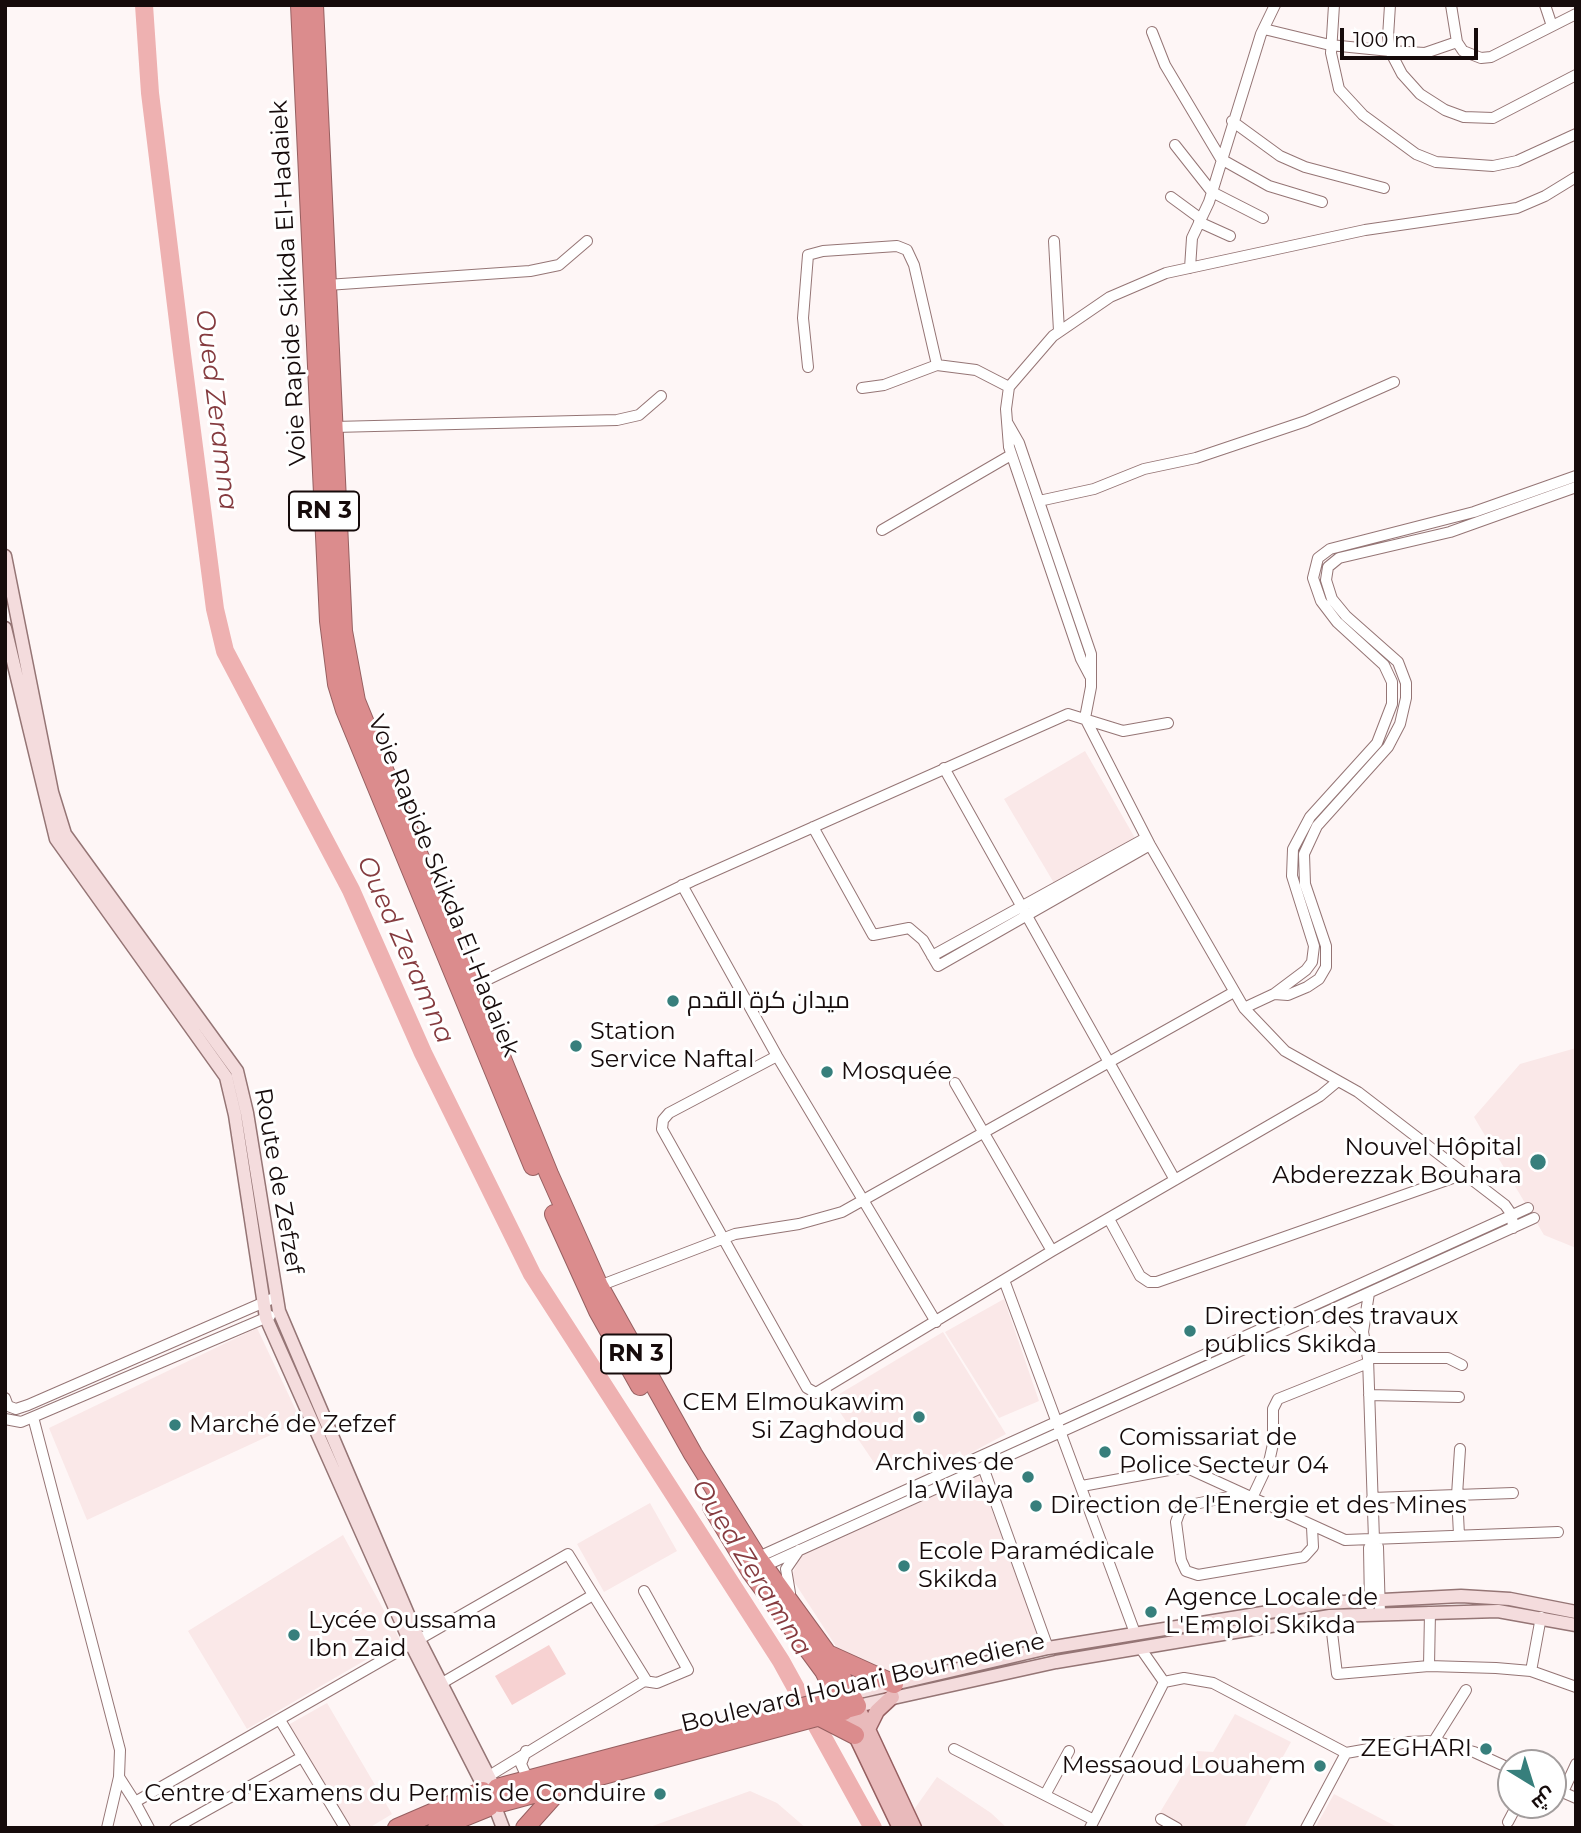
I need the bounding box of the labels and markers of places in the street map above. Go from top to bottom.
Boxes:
place label: ميدان كرة القدم [687,987,850,1015]
marker: ميدان كرة القدم [665,993,681,1009]
place label: Station Service Naftal [590,1018,754,1074]
marker: Station Service Naftal [568,1038,584,1054]
place label: Mosquée [841,1058,952,1086]
marker: Mosquée [819,1064,835,1080]
place label: Nouvel Hôpital Abderezzak Bouhara [1272,1134,1522,1190]
marker: Nouvel Hôpital Abderezzak Bouhara [1528,1152,1548,1172]
place label: Direction des travaux publics Skikda [1204,1303,1458,1359]
marker: Direction des travaux publics Skikda [1182,1323,1198,1339]
place label: CEM Elmoukawim Si Zaghdoud [683,1389,905,1445]
marker: CEM Elmoukawim Si Zaghdoud [911,1409,927,1425]
place label: Marché de Zefzef [189,1411,395,1439]
marker: Marché de Zefzef [167,1417,183,1433]
place label: Comissariat de Police Secteur 04 [1119,1424,1328,1480]
marker: Comissariat de Police Secteur 04 [1097,1444,1113,1460]
place label: Archives de la Wilaya [876,1449,1014,1505]
marker: Archives de la Wilaya [1020,1469,1036,1485]
place label: Direction de l'Energie et des Mines [1050,1492,1467,1520]
marker: Direction de l'Energie et des Mines [1028,1498,1044,1514]
place label: Ecole Paramédicale Skikda [918,1538,1155,1594]
marker: Ecole Paramédicale Skikda [896,1558,912,1574]
place label: Agence Locale de L'Emploi Skikda [1165,1584,1378,1640]
marker: Agence Locale de L'Emploi Skikda [1143,1604,1159,1620]
place label: Lycée Oussama Ibn Zaid [308,1607,497,1663]
marker: Lycée Oussama Ibn Zaid [286,1627,302,1643]
place label: ZEGHARI [1361,1735,1472,1763]
marker: ZEGHARI [1478,1741,1494,1757]
place label: Messaoud Louahem [1062,1752,1306,1780]
marker: Messaoud Louahem [1312,1758,1328,1774]
place label: Centre d'Examens du Permis de Conduire [144,1780,646,1808]
marker: Centre d'Examens du Permis de Conduire [652,1786,668,1802]

